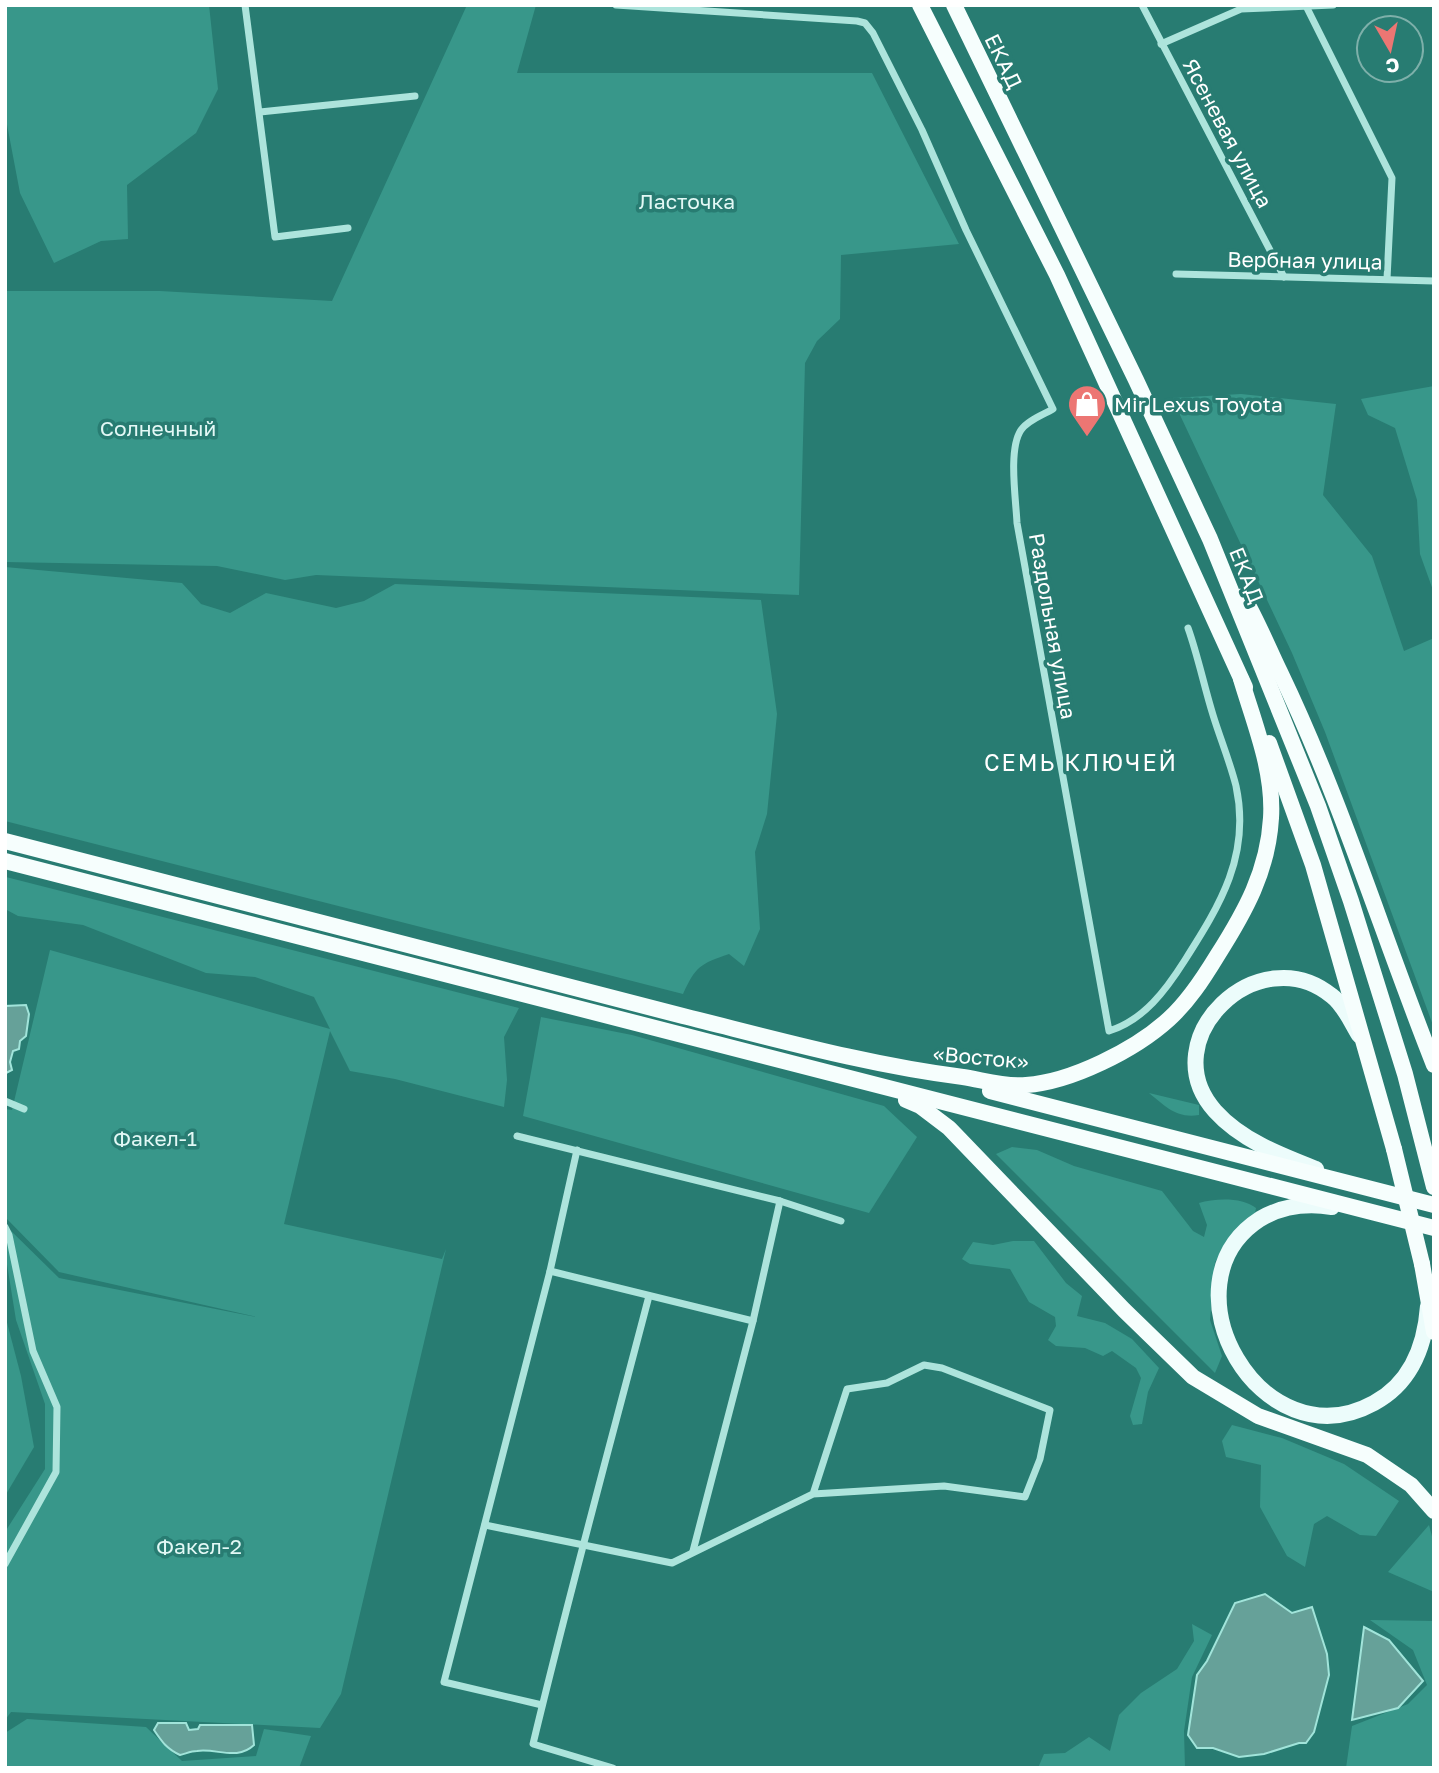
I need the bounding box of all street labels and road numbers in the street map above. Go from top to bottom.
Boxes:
street label: ЕКАД [980,29,1028,93]
street label: Ясеневая улица [1178,54,1278,212]
street label: Вербная улица [1227,246,1383,274]
street label: Раздольная улица [1024,531,1082,721]
street label: ЕКАД [1224,543,1270,607]
street label: «Восток» [932,1040,1030,1074]

